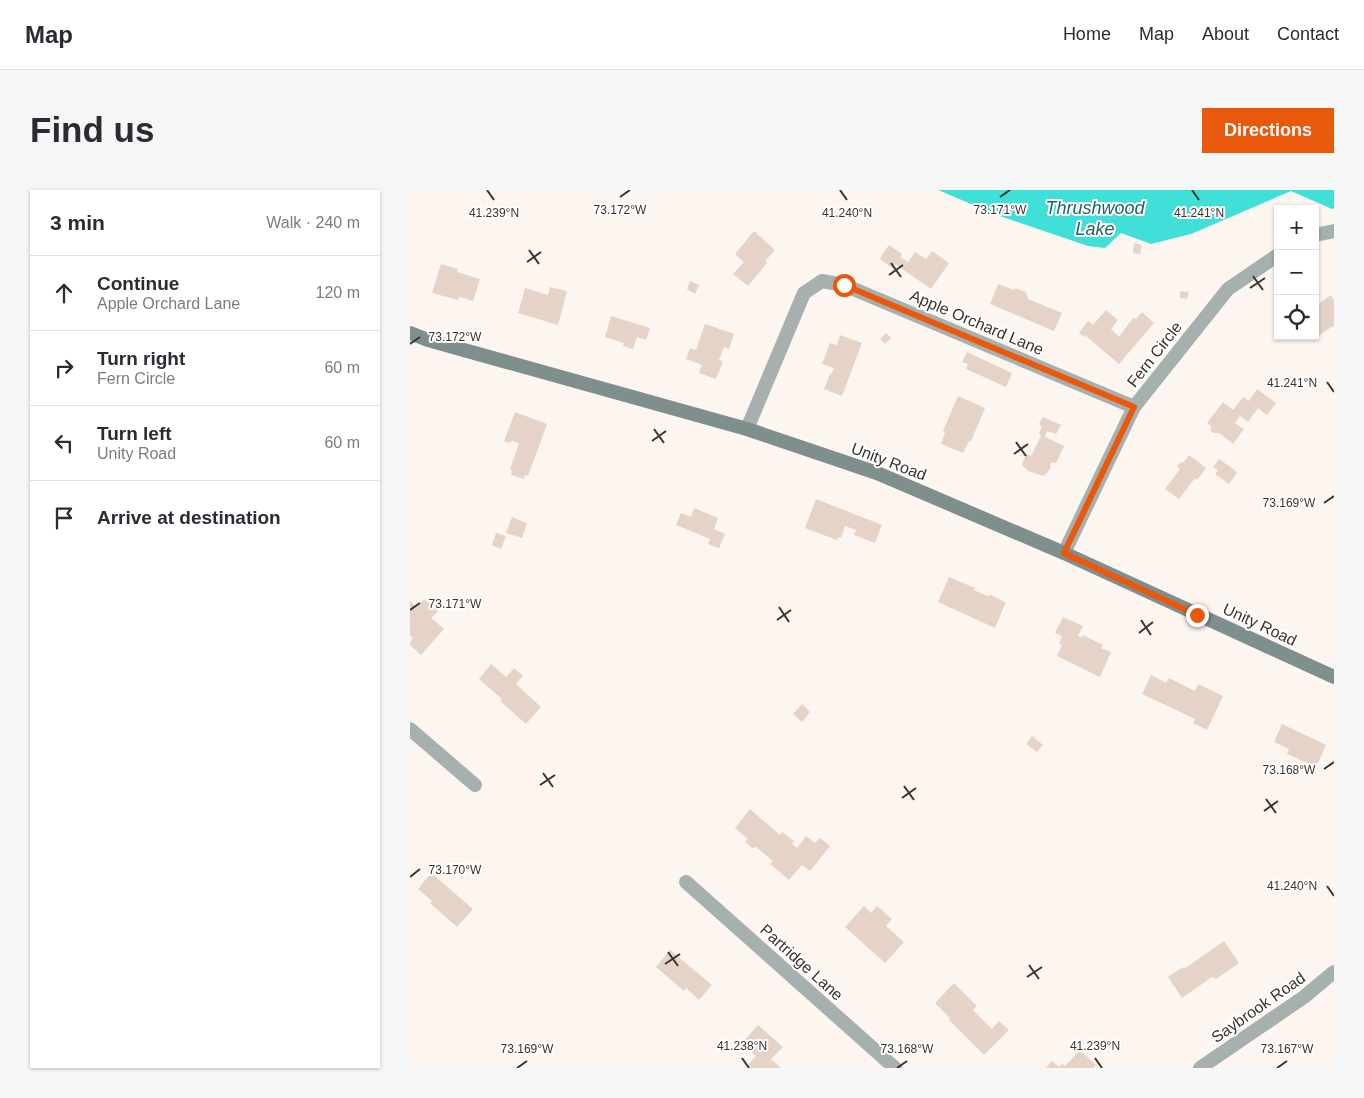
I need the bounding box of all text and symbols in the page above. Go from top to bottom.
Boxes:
text: Map [25,21,73,48]
text: Home [1063,24,1111,44]
text: Map [1139,24,1174,44]
text: About [1202,24,1249,44]
text: Contact [1277,24,1339,44]
button: Directions [1202,108,1334,153]
text: Find us [30,110,154,149]
water label: Thrushwood Lake [1045,198,1146,239]
text: 73.172°W [594,203,647,217]
text: 73.171°W [974,203,1027,217]
map controls [1274,205,1319,340]
button: + [1274,205,1319,250]
text: 41.239°N [469,206,519,220]
text: 41.240°N [822,206,872,220]
text: 41.241°N [1174,206,1224,220]
text: 3 min [50,211,105,234]
text: Walk · 240 m [266,214,360,231]
button: − [1274,250,1319,295]
text: Continue [97,273,179,294]
route start [833,274,856,297]
icon: ahead [50,279,78,307]
text: 120 m [316,284,360,301]
street label: Apple Orchard Lane [908,287,1046,358]
text: Apple Orchard Lane [97,295,240,312]
button: locate [1274,295,1319,340]
street label: Fern Circle [1124,318,1185,390]
text: 73.172°W [429,330,482,344]
text: Turn right [97,348,185,369]
icon: right [50,354,78,382]
text: 60 m [324,359,360,376]
text: Fern Circle [97,370,175,387]
text: 41.241°N [1267,376,1317,390]
text: Turn left [97,423,172,444]
icon: left [50,429,78,457]
text: 60 m [324,434,360,451]
street label: Unity Road [849,439,929,484]
text: Unity Road [97,445,176,462]
text: 73.169°W [1263,496,1316,510]
icon: arrive [50,504,78,532]
text: Arrive at destination [97,507,281,528]
text: 73.171°W [429,597,482,611]
street label: Unity Road [1220,600,1299,649]
route end [1186,604,1209,627]
text: 73.168°W [1263,763,1316,777]
text: 73.170°W [429,863,482,877]
text: 41.240°N [1267,879,1317,893]
street label: Partridge Lane [757,921,846,1004]
street label: Saybrook Road [1208,969,1308,1046]
text: 41.238°N [717,1039,767,1053]
text: 41.239°N [1070,1039,1120,1053]
text: 73.169°W [501,1042,554,1056]
text: 73.168°W [881,1042,934,1056]
text: 73.167°W [1261,1042,1314,1056]

